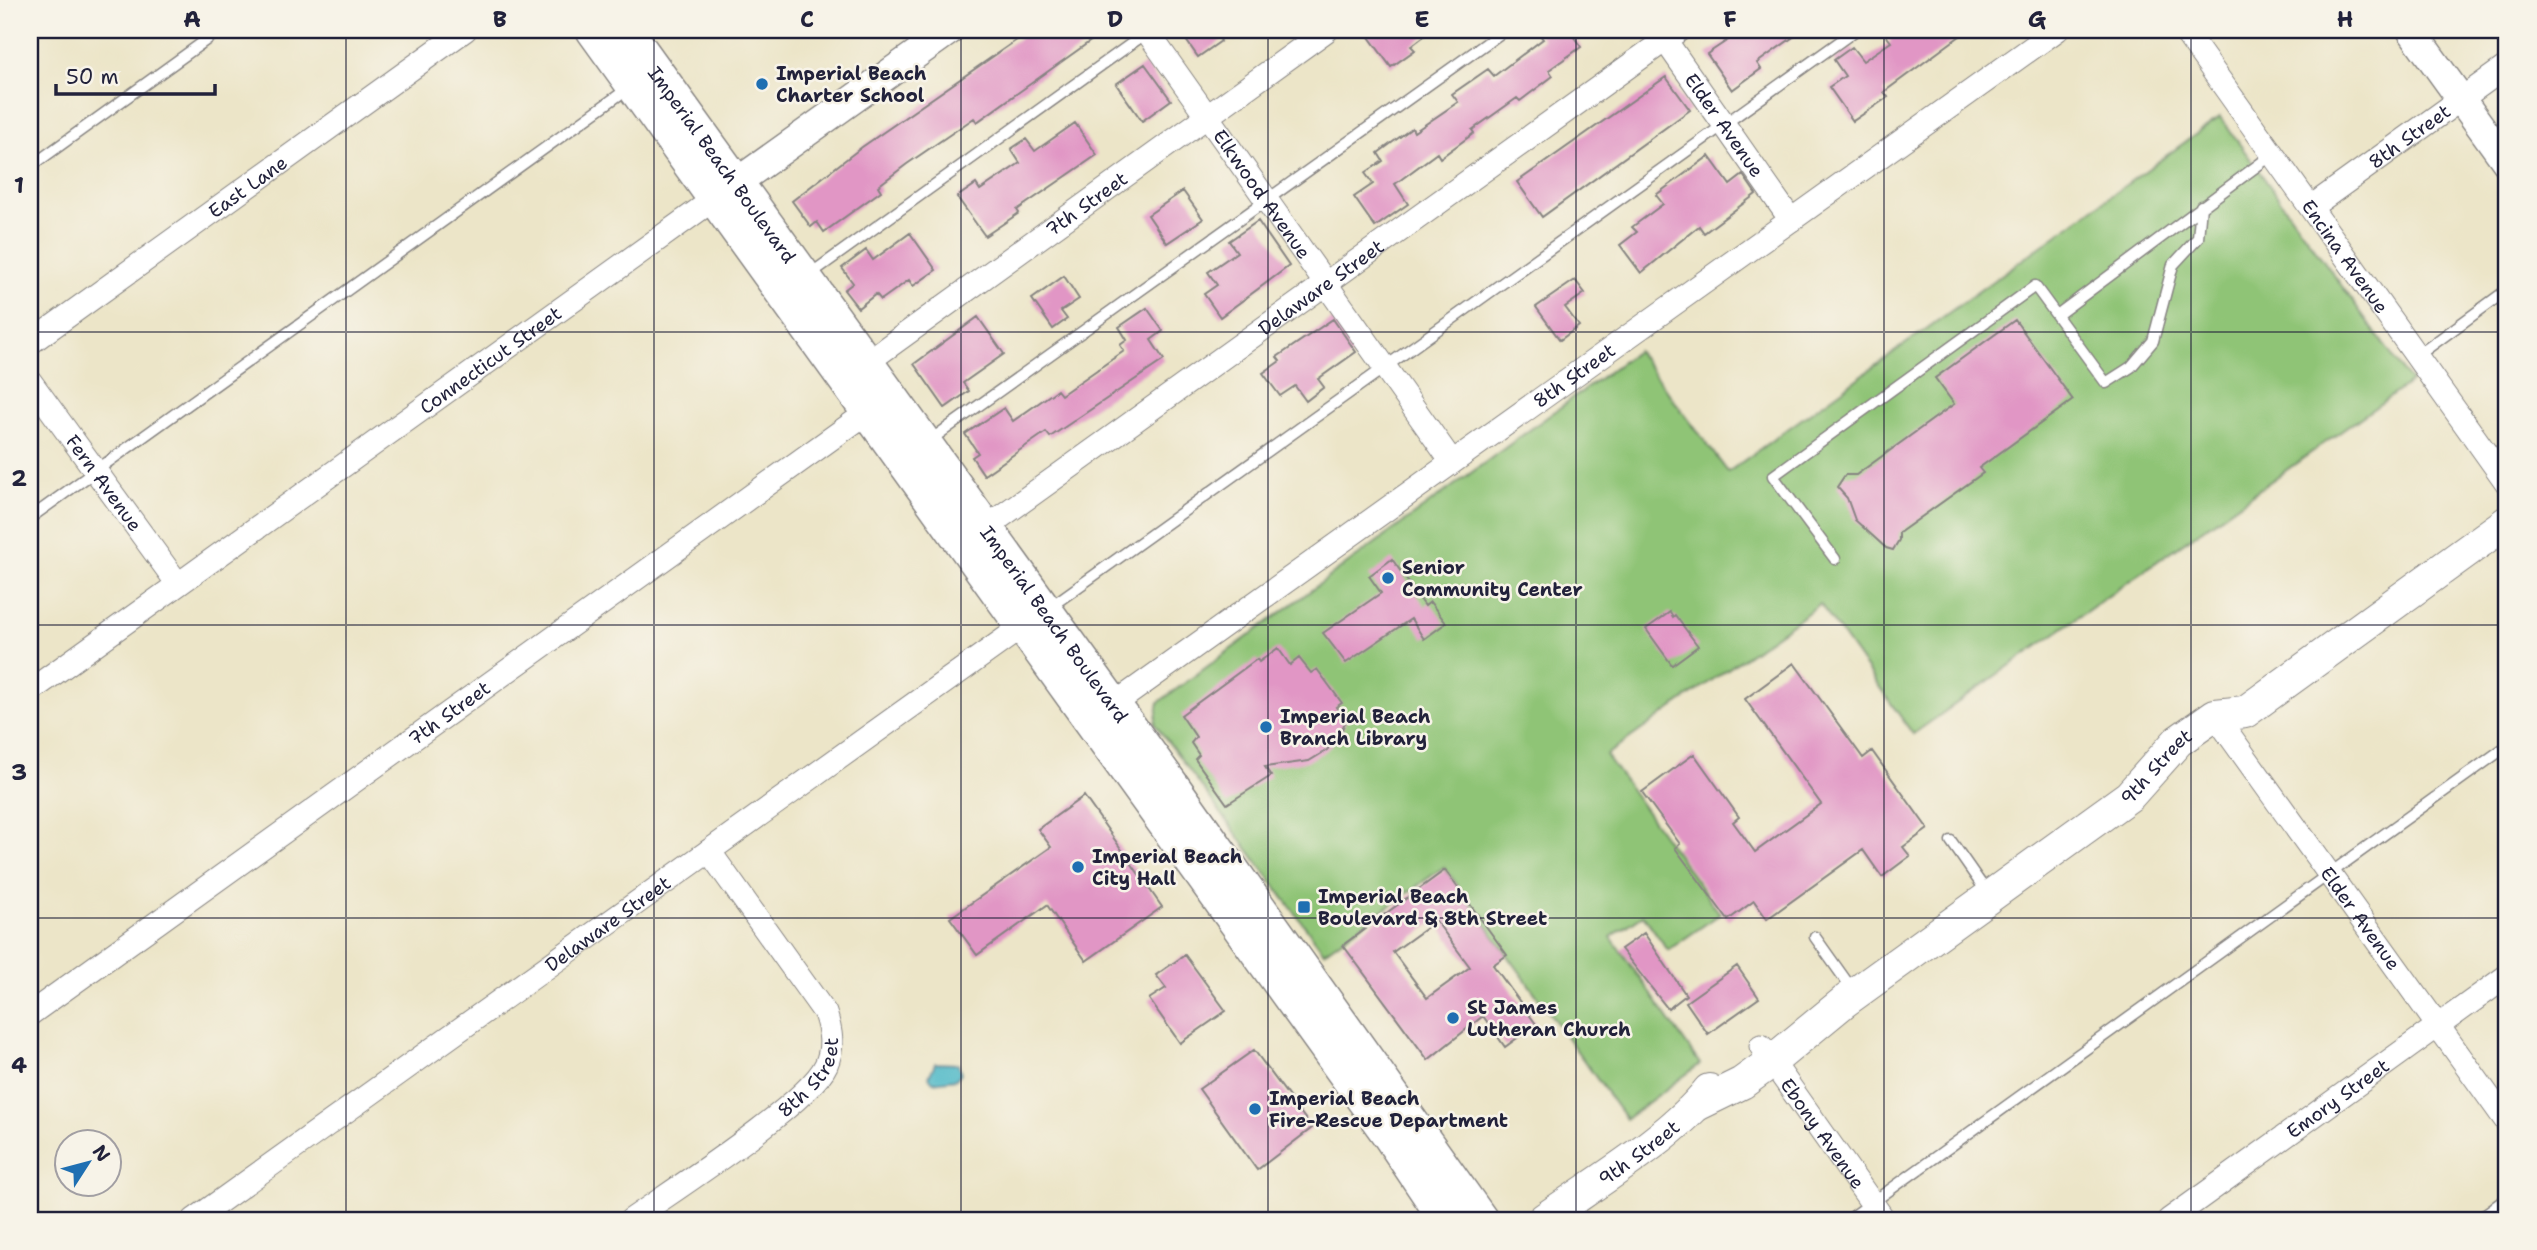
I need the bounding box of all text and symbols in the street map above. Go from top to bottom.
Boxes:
text: A [183,4,201,34]
text: B [493,4,507,34]
text: C [800,4,814,34]
text: D [1107,4,1123,34]
text: E [1414,4,1430,34]
text: F [1723,4,1737,34]
text: G [2028,4,2047,34]
text: H [2337,4,2353,34]
scale bar [56,52,215,96]
street label: Imperial Beach Boulevard [643,61,802,268]
place label: Imperial Beach Charter School [776,61,927,108]
text: 50 m [66,63,119,91]
street label: Elder Avenue [1679,68,1770,182]
marker: Imperial Beach Charter School [754,76,770,92]
street label: 8th Street [2363,98,2455,174]
street label: Elkwood Avenue [1208,124,1317,264]
street label: East Lane [203,150,292,223]
street label: 7th Street [1040,166,1132,242]
text: 1 [14,170,24,200]
street label: Encina Avenue [2296,195,2394,318]
street label: Delaware Street [1253,233,1389,341]
street label: Connecticut Street [414,300,566,419]
street label: 8th Street [1528,337,1620,413]
street label: Fern Avenue [61,430,148,536]
text: 2 [11,463,27,493]
street label: Imperial Beach Boulevard [975,521,1134,727]
place label: Senior Community Center [1402,555,1583,602]
marker: Senior Community Center [1380,570,1396,586]
street label: 7th Street [403,675,495,751]
place label: Imperial Beach Branch Library [1280,704,1431,751]
marker: Imperial Beach Branch Library [1258,719,1274,735]
street label: 9th Street [2115,723,2197,811]
text: 3 [11,757,27,787]
place label: Imperial Beach City Hall [1092,844,1243,891]
marker: Imperial Beach City Hall [1070,859,1086,875]
street label: Elder Avenue [2315,861,2406,975]
street label: Delaware Street [540,870,675,977]
place label: Imperial Beach Boulevard & 8th Street [1318,884,1547,931]
marker: Imperial Beach Boulevard & 8th Street [1296,899,1312,915]
place label: St James Lutheran Church [1467,995,1631,1042]
marker: St James Lutheran Church [1445,1010,1461,1026]
street label: 8th Street [772,1037,843,1123]
text: 4 [11,1050,27,1080]
street label: Emory Street [2281,1053,2394,1144]
street label: Ebony Avenue [1775,1073,1871,1194]
place label: Imperial Beach Fire-Rescue Department [1269,1086,1508,1133]
marker: Imperial Beach Fire-Rescue Department [1247,1101,1263,1117]
street label: 9th Street [1593,1114,1685,1191]
north arrow [52,1128,122,1198]
text: N [87,1140,116,1167]

